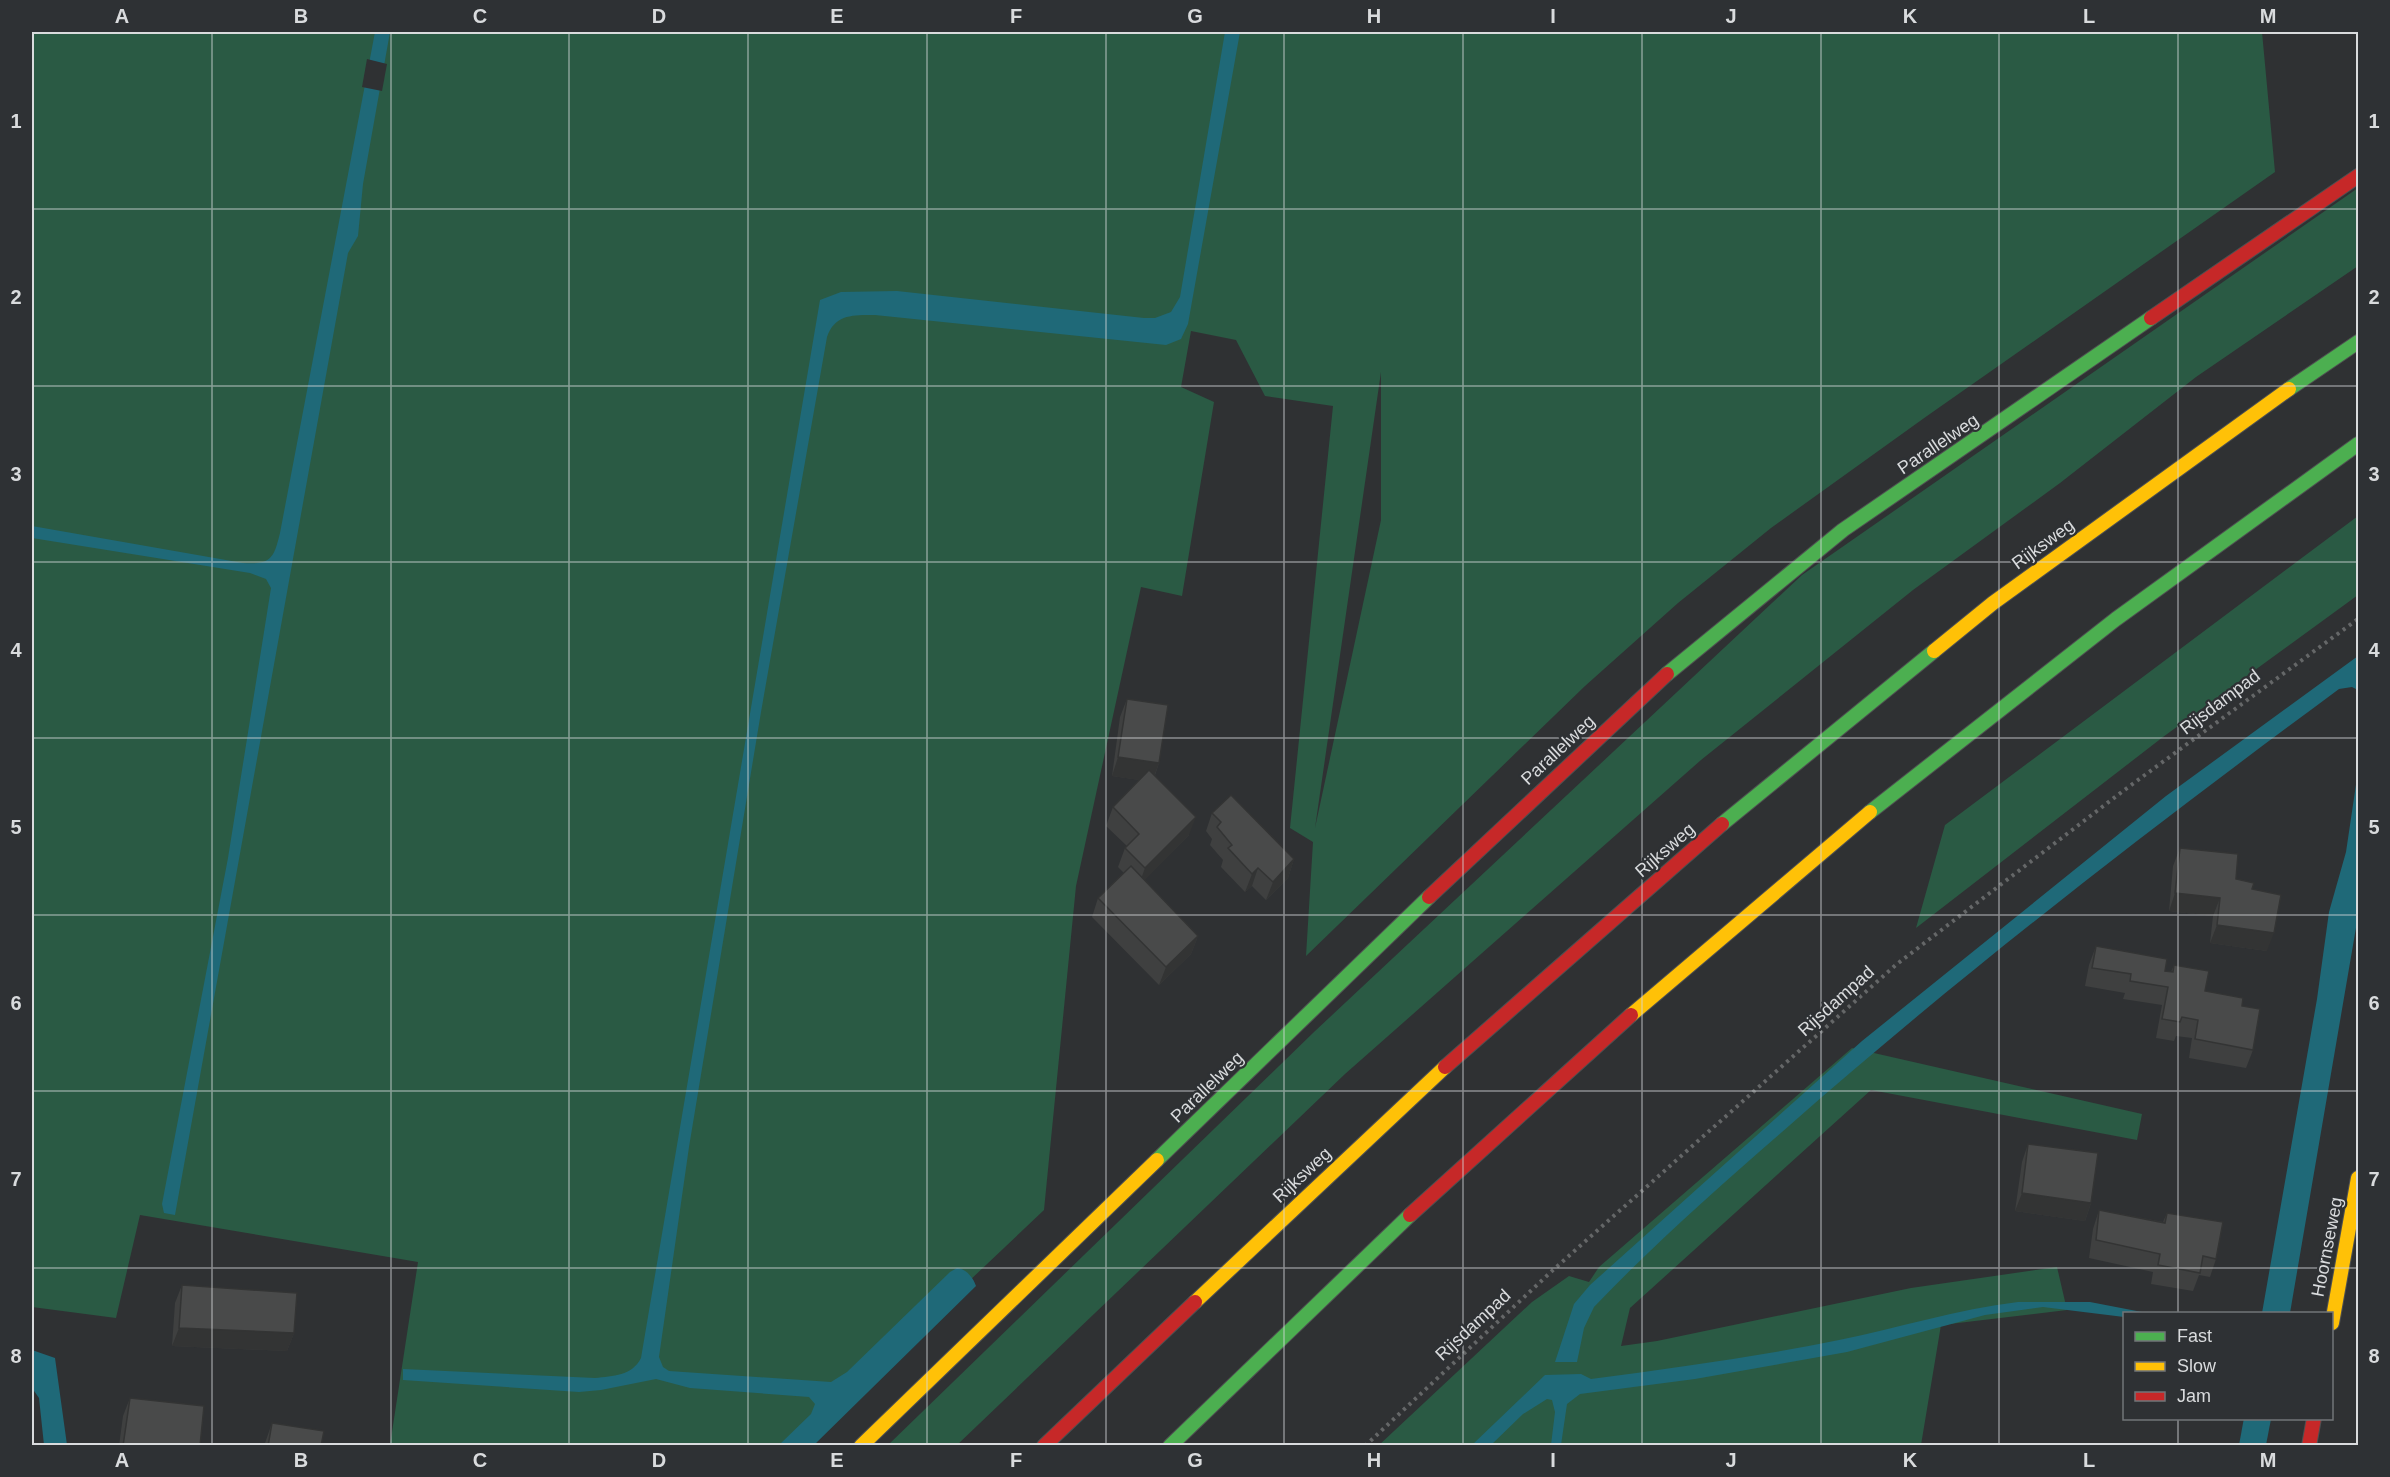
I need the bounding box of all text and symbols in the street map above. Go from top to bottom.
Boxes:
text: A [115,5,129,27]
text: B [294,5,308,27]
text: C [473,5,487,27]
text: D [652,5,666,27]
text: E [830,5,844,27]
text: F [1010,5,1022,27]
text: G [1187,5,1203,27]
text: H [1367,5,1381,27]
text: I [1550,5,1556,27]
text: J [1725,5,1737,27]
text: K [1903,5,1918,27]
text: L [2083,5,2095,27]
text: M [2260,5,2276,27]
text: 1 [10,110,22,132]
text: 1 [2368,110,2380,132]
text: 2 [10,286,22,308]
text: 2 [2368,286,2380,308]
street label: Parallelweg [1894,410,1982,478]
text: 3 [10,463,22,485]
text: 3 [2368,463,2380,485]
street label: Rijksweg [2008,515,2078,573]
text: 4 [10,639,22,661]
text: 4 [2368,639,2380,661]
street label: Rijsdampad [2176,665,2264,739]
street label: Parallelweg [1517,711,1599,789]
text: 5 [10,816,22,838]
text: 5 [2368,816,2380,838]
street label: Rijksweg [1631,819,1699,881]
street label: Rijsdampad [1794,962,1878,1040]
text: 6 [10,992,22,1014]
text: 6 [2368,992,2380,1014]
street label: Parallelweg [1167,1047,1247,1127]
street label: Rijksweg [1269,1143,1335,1207]
text: 7 [10,1168,22,1190]
text: 7 [2368,1168,2380,1190]
street label: Hoornseweg [2308,1195,2346,1299]
street label: Rijsdampad [1431,1285,1515,1365]
legend [2123,1312,2333,1420]
text: Fast [2177,1326,2212,1346]
text: 8 [10,1345,22,1367]
text: 8 [2368,1345,2380,1367]
text: Slow [2177,1356,2217,1376]
text: Jam [2177,1386,2211,1406]
text: A [115,1449,129,1471]
text: B [294,1449,308,1471]
text: C [473,1449,487,1471]
text: D [652,1449,666,1471]
text: E [830,1449,844,1471]
text: F [1010,1449,1022,1471]
text: G [1187,1449,1203,1471]
text: H [1367,1449,1381,1471]
text: I [1550,1449,1556,1471]
text: J [1725,1449,1737,1471]
text: K [1903,1449,1918,1471]
text: L [2083,1449,2095,1471]
text: M [2260,1449,2276,1471]

